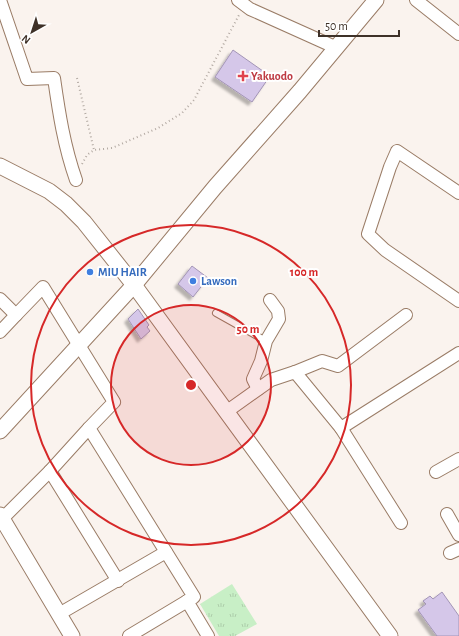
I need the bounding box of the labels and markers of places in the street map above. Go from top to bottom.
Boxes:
place label: Yakuodo [251,70,293,82]
marker: Yakuodo [238,71,248,81]
place label: MIU HAIR [98,266,147,278]
marker: MIU HAIR [85,267,95,277]
place label: Lawson [201,275,237,287]
marker: Lawson [188,276,198,286]
centre of rings [184,378,198,392]

